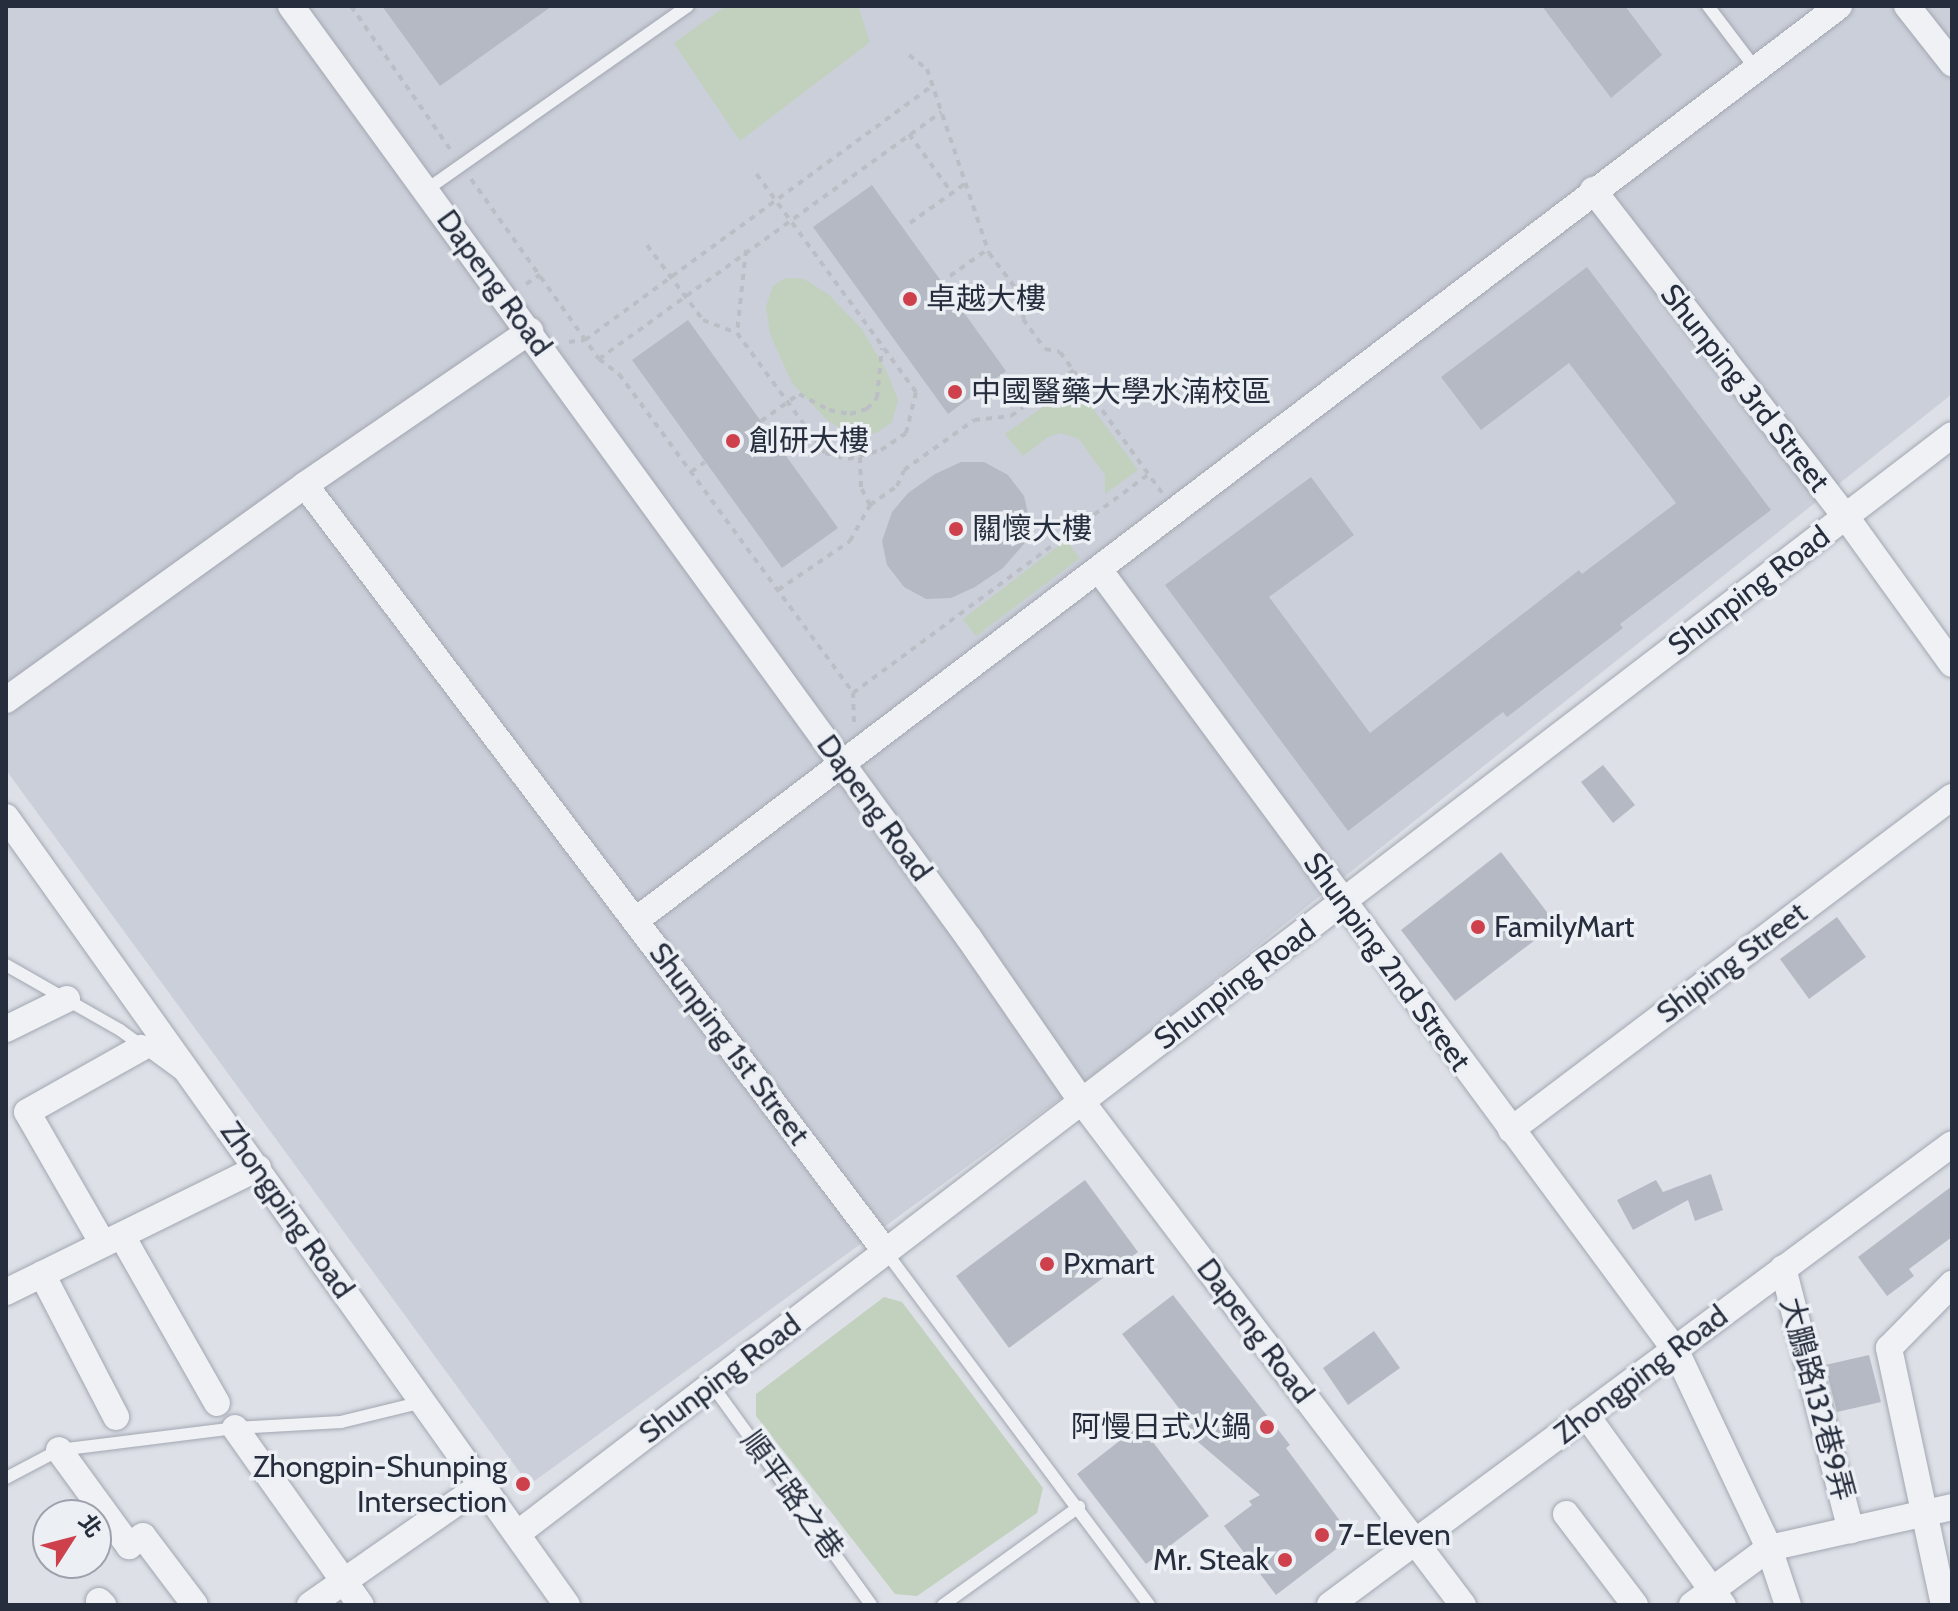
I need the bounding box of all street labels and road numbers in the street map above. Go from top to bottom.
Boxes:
street label: Dapeng Road [429,203,559,363]
street label: Shunping 3rd Street [1653,277,1837,499]
street label: Shunping Road [1661,519,1837,663]
street label: Dapeng Road [809,728,939,888]
street label: Shunping 2nd Street [1296,846,1478,1078]
street label: Shiping Street [1650,895,1814,1031]
street label: Shunping Road [1147,913,1323,1057]
street label: Shunping 1st Street [641,936,817,1152]
street label: Zhongping Road [213,1115,361,1305]
street label: Dapeng Road [1189,1252,1321,1410]
street label: 大鵬路132巷9弄 [1773,1294,1861,1504]
street label: Zhongping Road [1547,1298,1735,1452]
street label: Shunping Road [632,1307,808,1451]
street label: 順平路之巷 [733,1424,851,1566]

